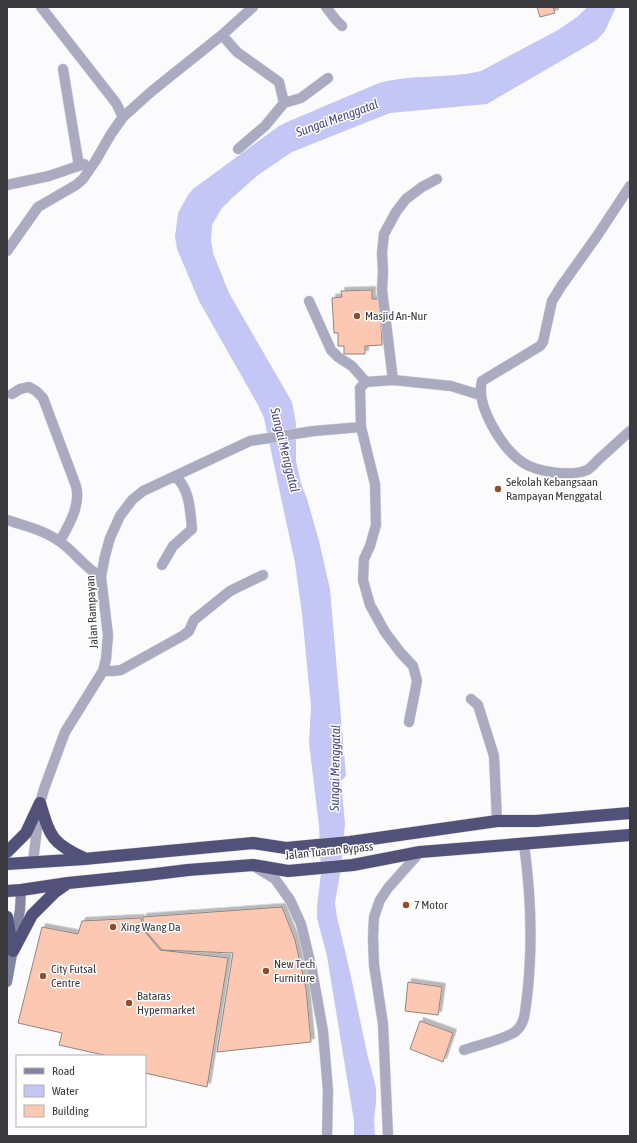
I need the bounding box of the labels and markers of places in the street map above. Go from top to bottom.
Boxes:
place label: Masjid An-Nur [365,309,427,323]
marker: Masjid An-Nur [352,311,362,321]
place label: Sekolah Kebangsaan Rampayan Menggatal [506,475,603,503]
marker: Sekolah Kebangsaan Rampayan Menggatal [493,484,503,494]
place label: 7 Motor [414,898,448,912]
marker: 7 Motor [401,900,411,910]
place label: Xing Wang Da [121,920,181,934]
marker: Xing Wang Da [108,922,118,932]
place label: New Tech Furniture [274,957,315,985]
place label: City Futsal Centre [51,962,97,990]
marker: New Tech Furniture [261,966,271,976]
marker: City Futsal Centre [38,971,48,981]
place label: Bataras Hypermarket [137,989,196,1017]
marker: Bataras Hypermarket [124,998,134,1008]

